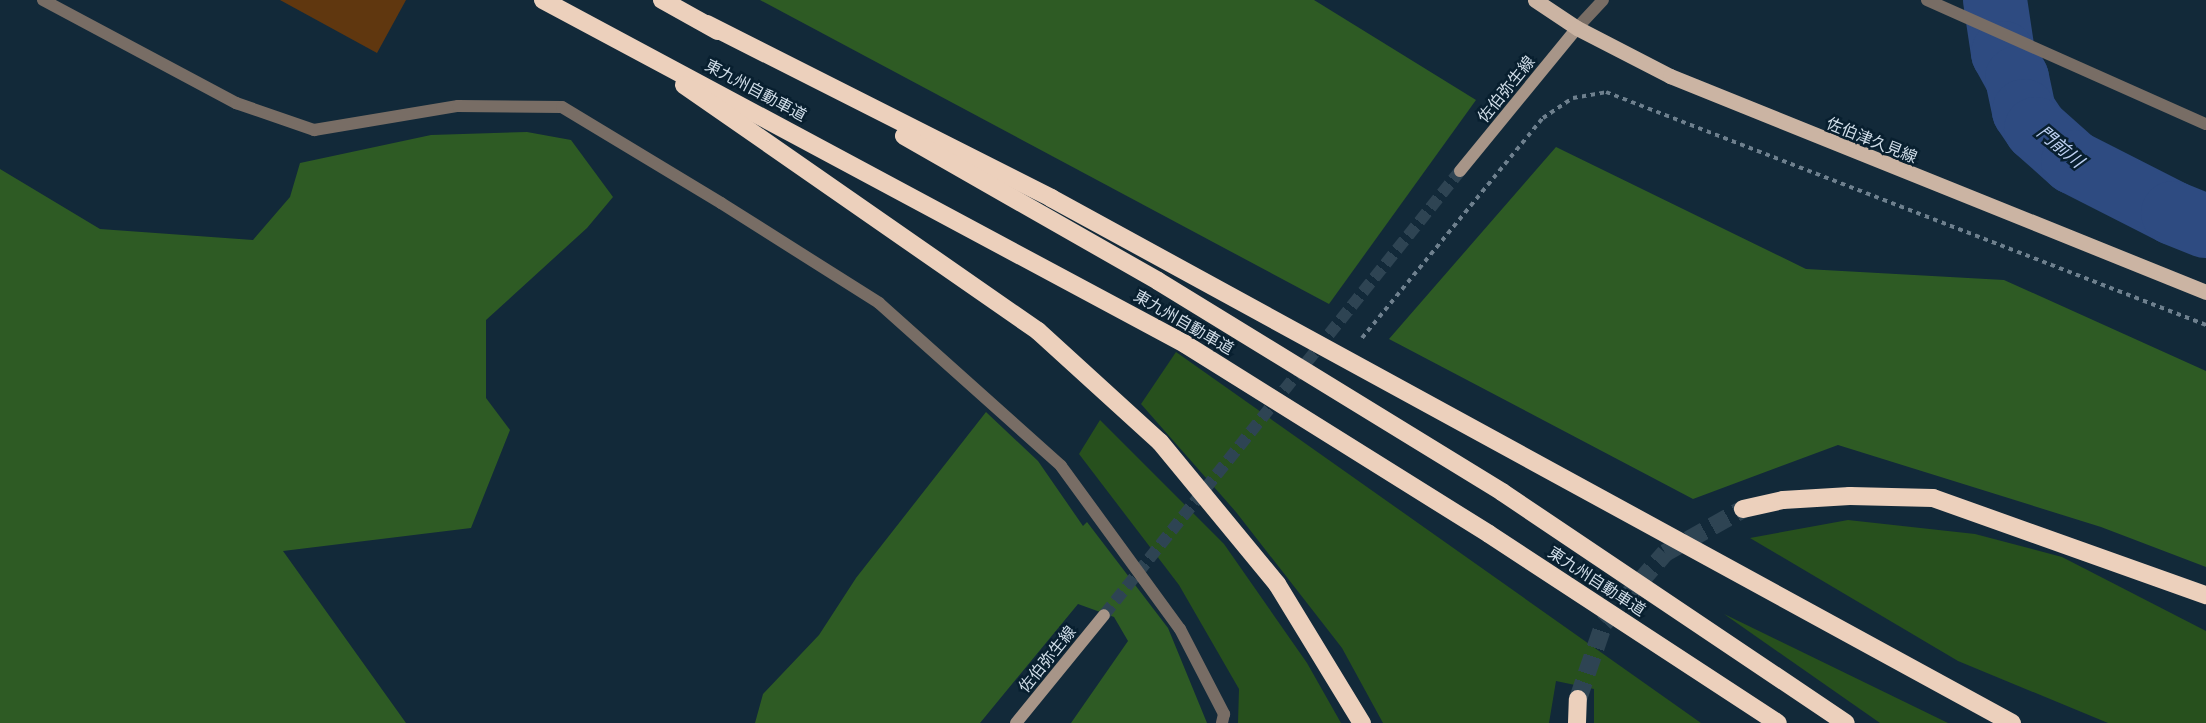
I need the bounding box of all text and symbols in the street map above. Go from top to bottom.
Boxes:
street label: 佐伯弥生線 [1473,52,1539,126]
street label: 東九州自動車道 [702,55,810,125]
street label: 佐伯津久見線 [1824,113,1920,167]
water label: 門前川 [2032,121,2088,173]
street label: 東九州自動車道 [1131,286,1237,358]
street label: 東九州自動車道 [1545,542,1649,620]
street label: 佐伯弥生線 [1014,622,1080,696]

